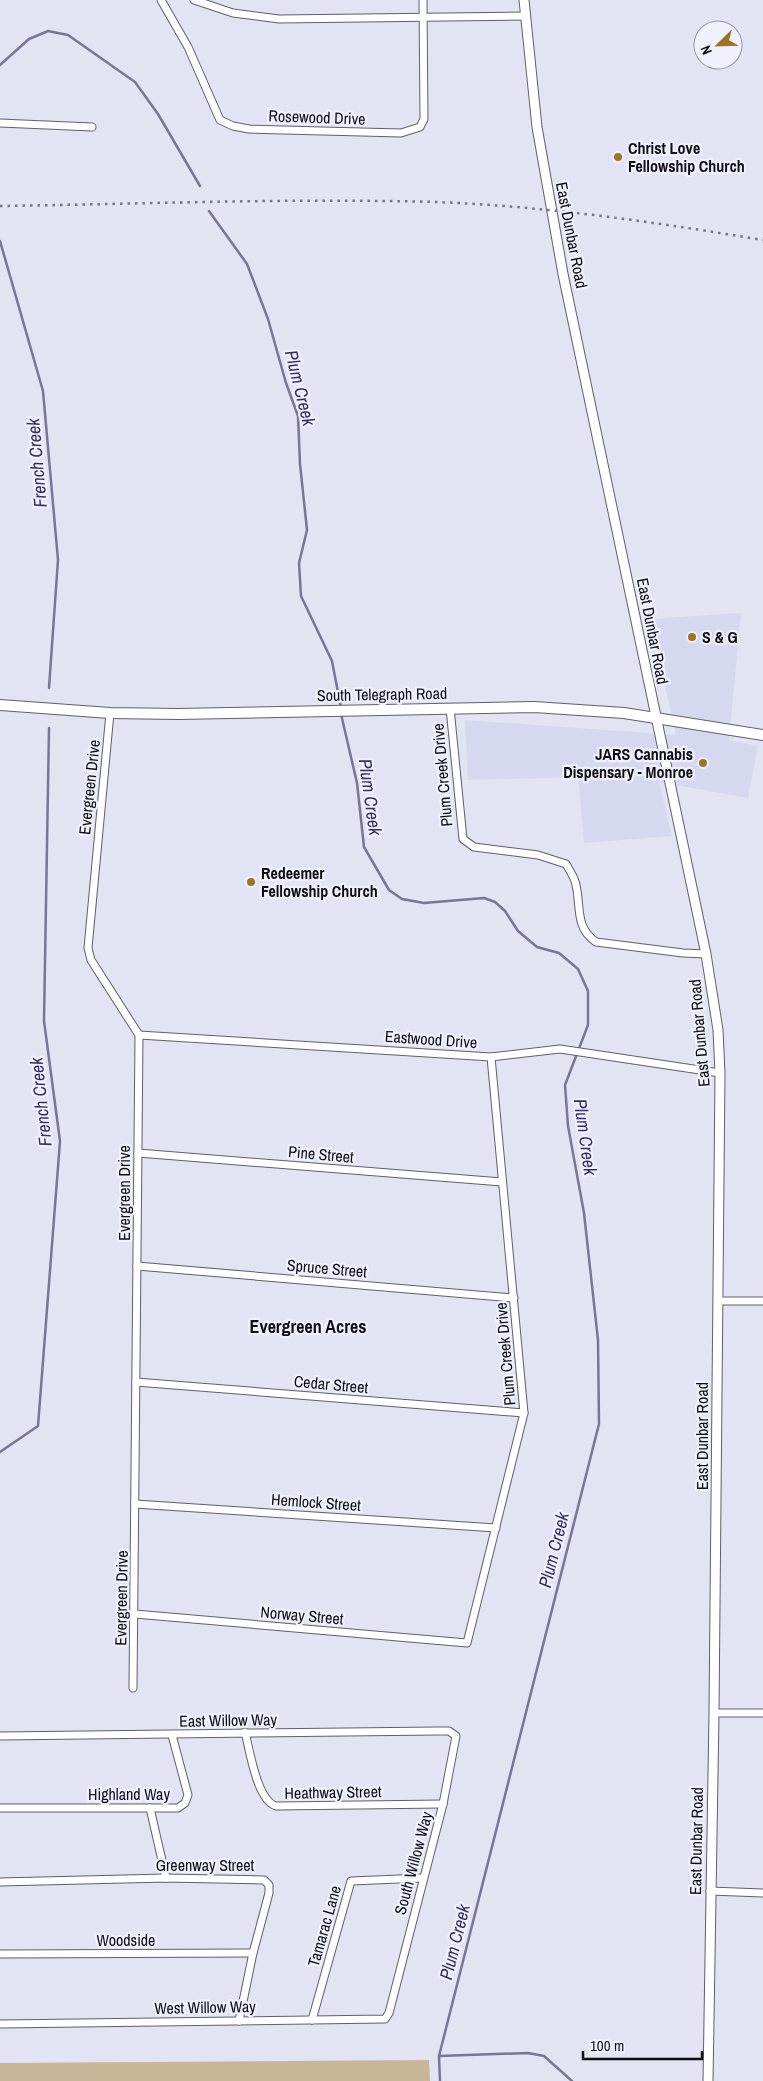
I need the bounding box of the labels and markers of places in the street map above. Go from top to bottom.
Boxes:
place label: Christ Love Fellowship Church [628,137,745,177]
marker: Christ Love Fellowship Church [612,151,624,163]
place label: S & G [702,626,738,648]
marker: S & G [686,631,698,643]
place label: JARS Cannabis Dispensary - Monroe [563,743,693,783]
marker: JARS Cannabis Dispensary - Monroe [697,757,709,769]
place label: Redeemer Fellowship Church [261,862,378,902]
marker: Redeemer Fellowship Church [245,876,257,888]

